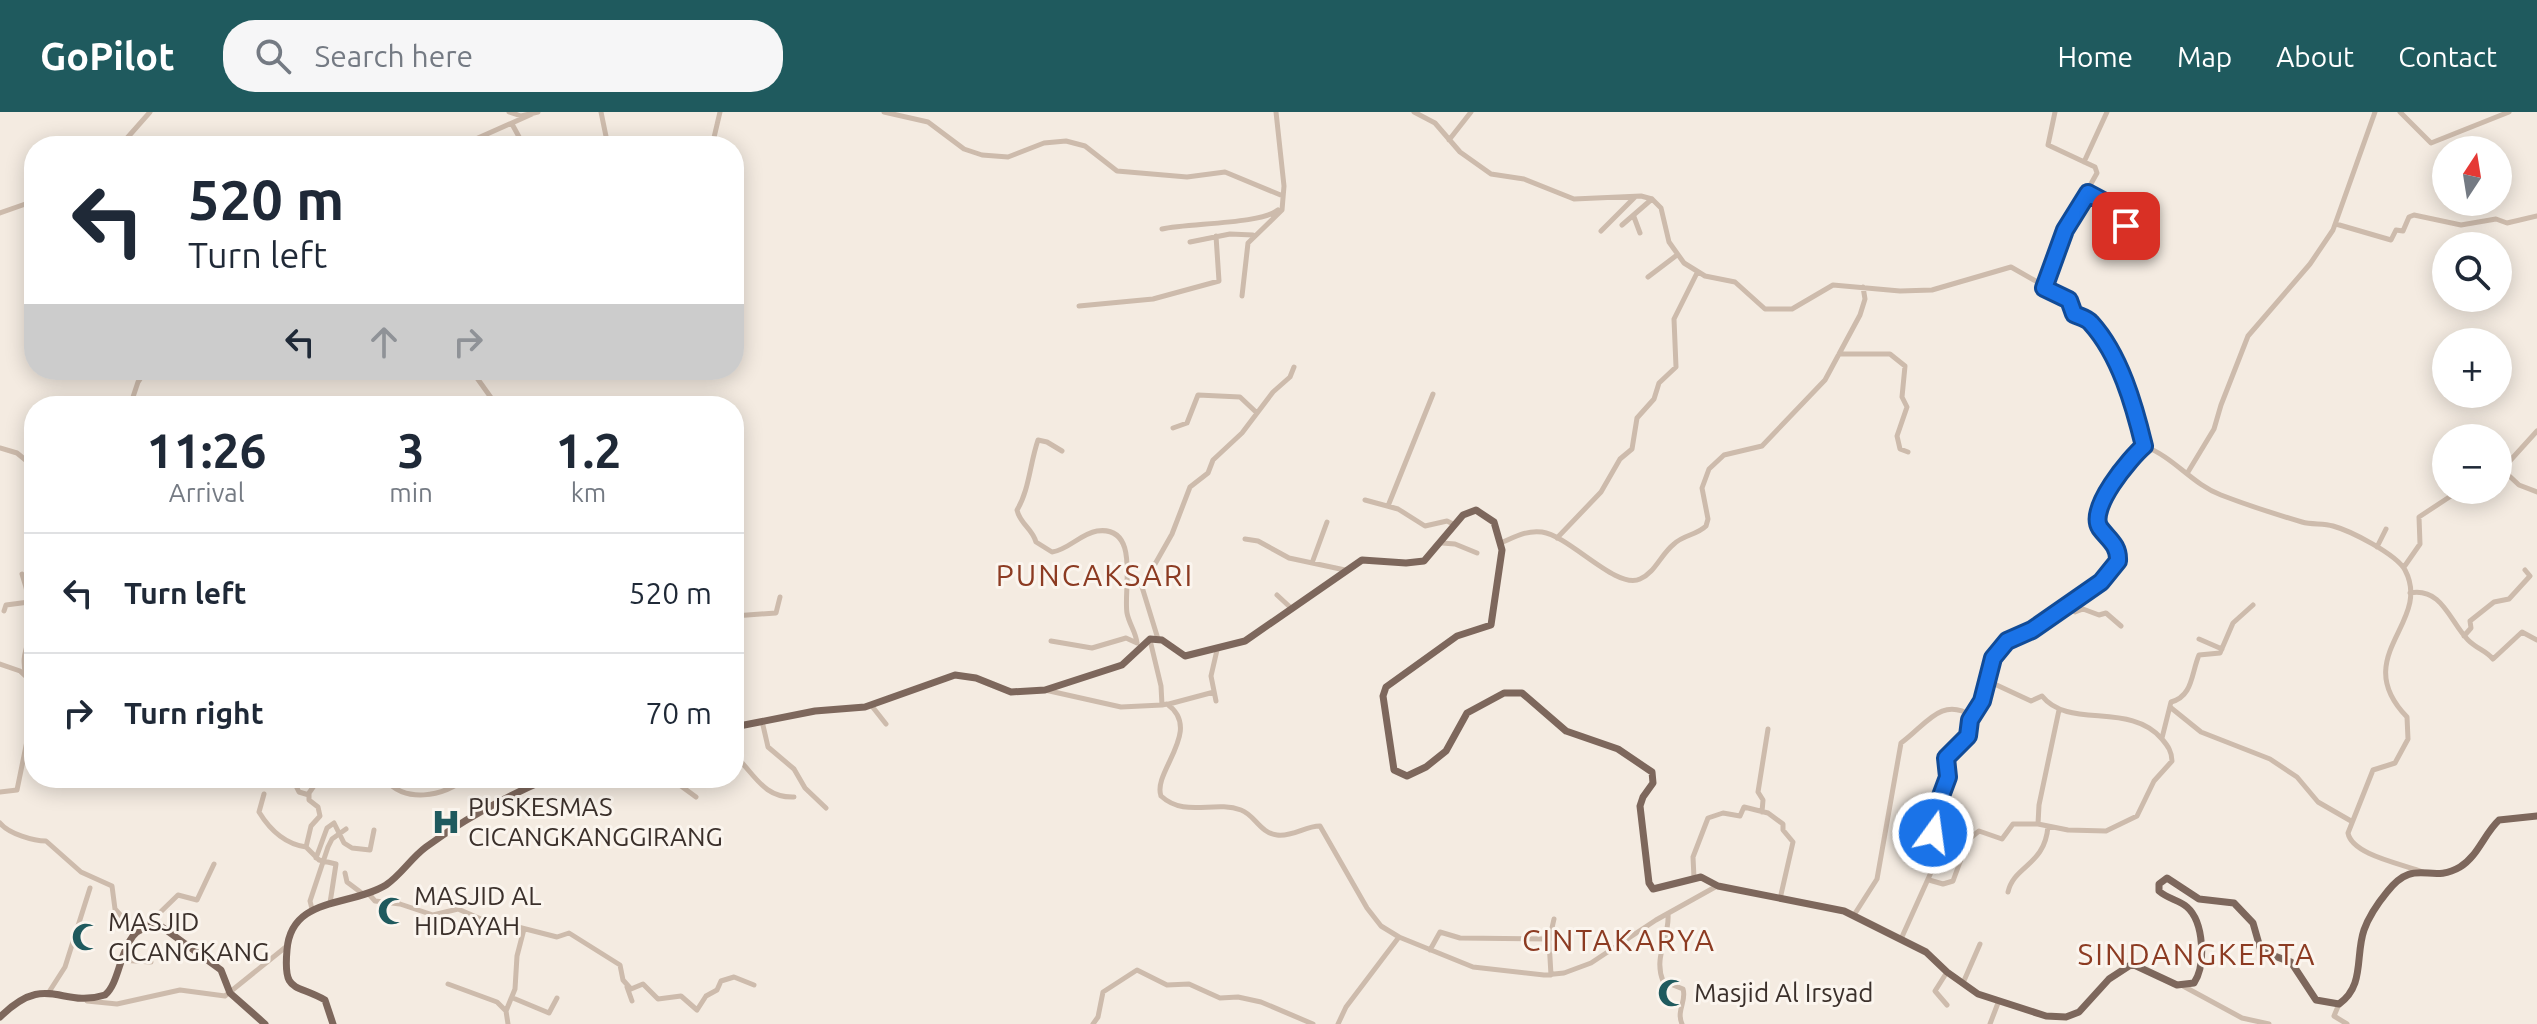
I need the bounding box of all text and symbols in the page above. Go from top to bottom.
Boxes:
search box [223,20,783,92]
icon: search [251,34,295,78]
text: GoPilot [40,35,175,77]
text: Search here [315,39,473,73]
text: Home [2058,41,2133,72]
text: Map [2177,41,2232,72]
text: About [2276,41,2354,72]
text: Contact [2398,41,2497,72]
north arrow [2432,136,2512,216]
map controls [2432,136,2512,504]
icon: left [56,168,160,272]
text: 520 m [188,168,344,231]
pin [2092,192,2160,260]
icon: arrive [2104,204,2148,248]
button: search [2432,232,2512,312]
text: Turn left [188,234,327,275]
icon: left [278,320,322,364]
icon: ahead [362,320,406,364]
icon: right [446,320,490,364]
button: + [2432,328,2512,408]
text: 11:26 [147,423,267,477]
text: 3 [398,423,425,477]
text: 1.2 [555,423,621,477]
button: − [2432,424,2512,504]
text: Arrival [169,478,244,507]
text: min [389,478,433,507]
text: km [571,478,606,507]
district label: PUNCAKSARI [996,558,1194,592]
icon: left [56,571,100,615]
text: Turn left [124,576,246,610]
text: 520 m [628,576,712,610]
icon: right [56,691,100,735]
text: Turn right [124,696,264,730]
text: 70 m [645,696,712,730]
position arrow [1891,791,1975,875]
place label: PUSKESMAS CICANGKANGGIRANG [468,792,723,851]
hospital icon: PUSKESMAS CICANGKANGGIRANG [431,807,461,837]
place label: MASJID AL HIDAYAH [414,881,541,940]
mosque icon: MASJID AL HIDAYAH [377,896,407,926]
place label: MASJID CICANGKANG [108,907,269,966]
mosque icon: MASJID CICANGKANG [71,922,101,952]
district label: CINTAKARYA [1522,923,1716,957]
district label: SINDANGKERTA [2078,937,2316,971]
mosque icon: Masjid Al Irsyad [1657,978,1687,1008]
place label: Masjid Al Irsyad [1694,978,1874,1007]

